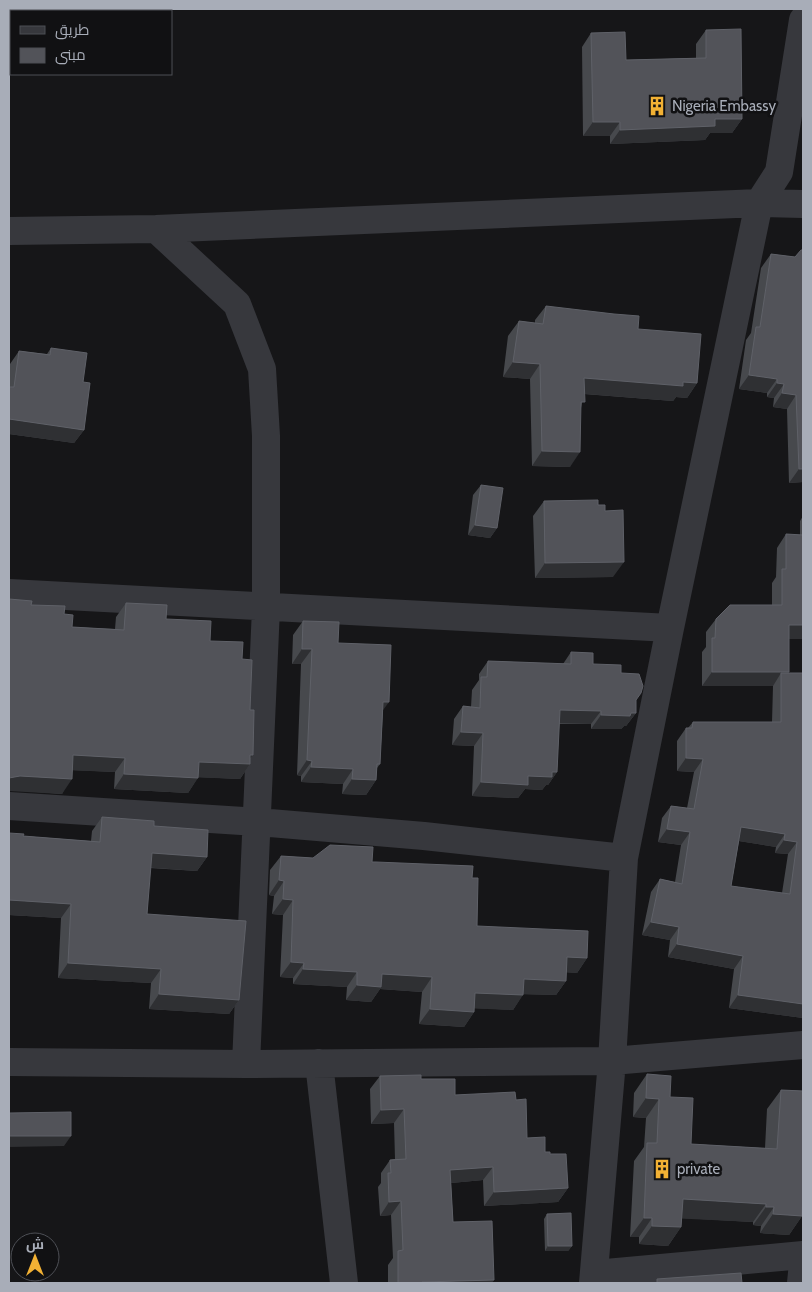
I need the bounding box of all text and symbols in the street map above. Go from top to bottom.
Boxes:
legend [10,10,172,75]
text: طريق [55,21,89,40]
text: مبنى [55,46,86,65]
building icon: Nigeria Embassy [646,95,668,117]
place label: Nigeria Embassy [672,97,777,115]
building icon: private [651,1158,673,1180]
place label: private [677,1160,721,1178]
north arrow [10,1232,60,1282]
text: ش [26,1235,44,1253]

